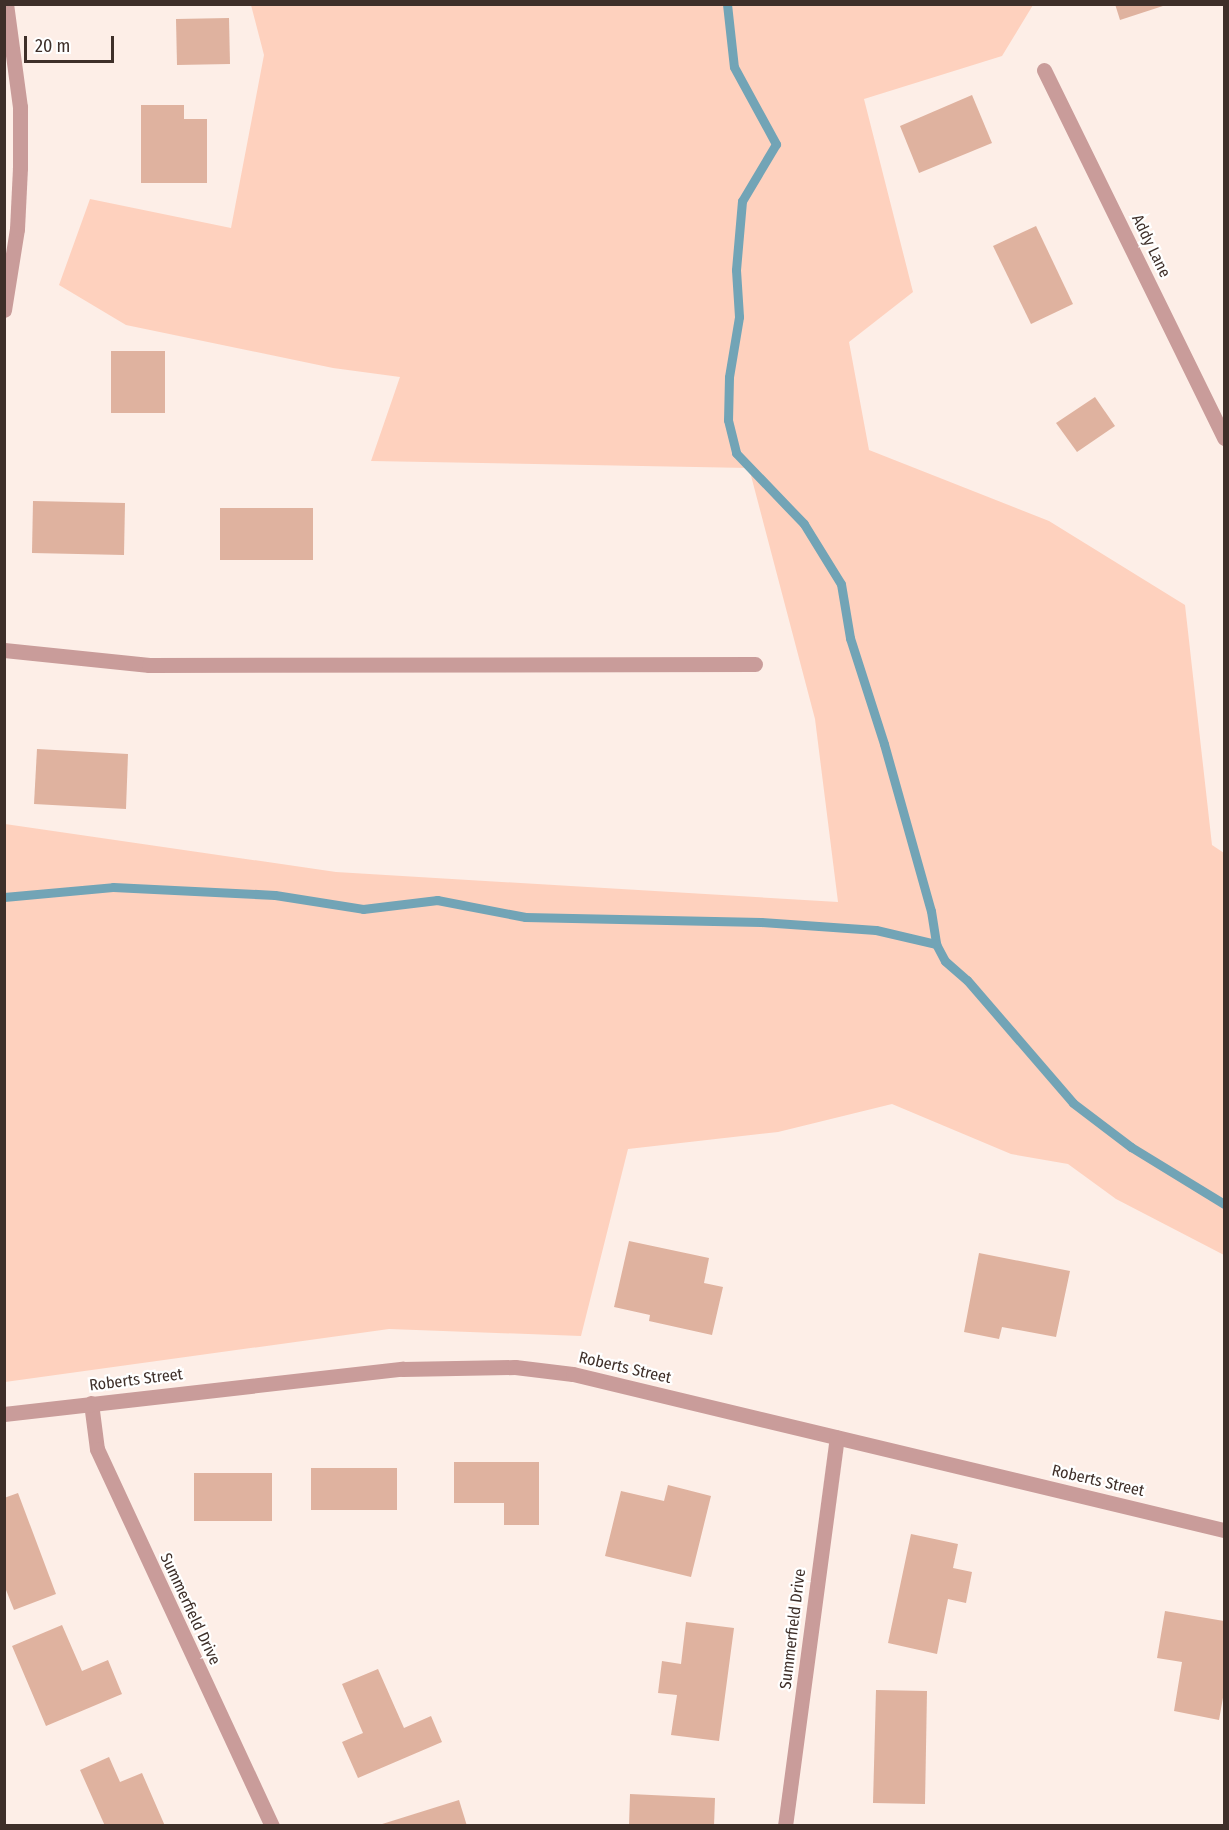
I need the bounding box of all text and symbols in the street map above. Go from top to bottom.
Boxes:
scale bar [27,24,117,62]
text: 20 m [35,35,70,57]
street label: Addy Lane [1128,211,1174,281]
street label: Roberts Street [577,1348,673,1388]
street label: Roberts Street [88,1365,184,1395]
street label: Roberts Street [1050,1461,1146,1501]
street label: Summerfield Drive [156,1550,224,1668]
street label: Summerfield Drive [776,1568,810,1690]

